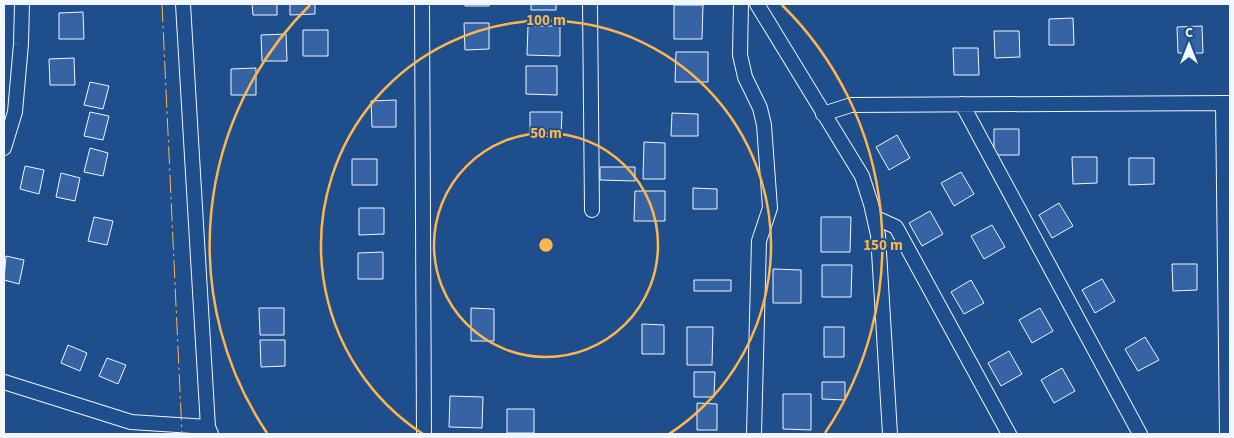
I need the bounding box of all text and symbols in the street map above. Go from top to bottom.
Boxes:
text: 100 m [526,10,566,31]
north arrow [1164,20,1214,70]
text: С [1185,23,1193,43]
text: 50 m [530,123,562,144]
text: 150 m [863,235,903,256]
centre of rings [537,236,555,254]

